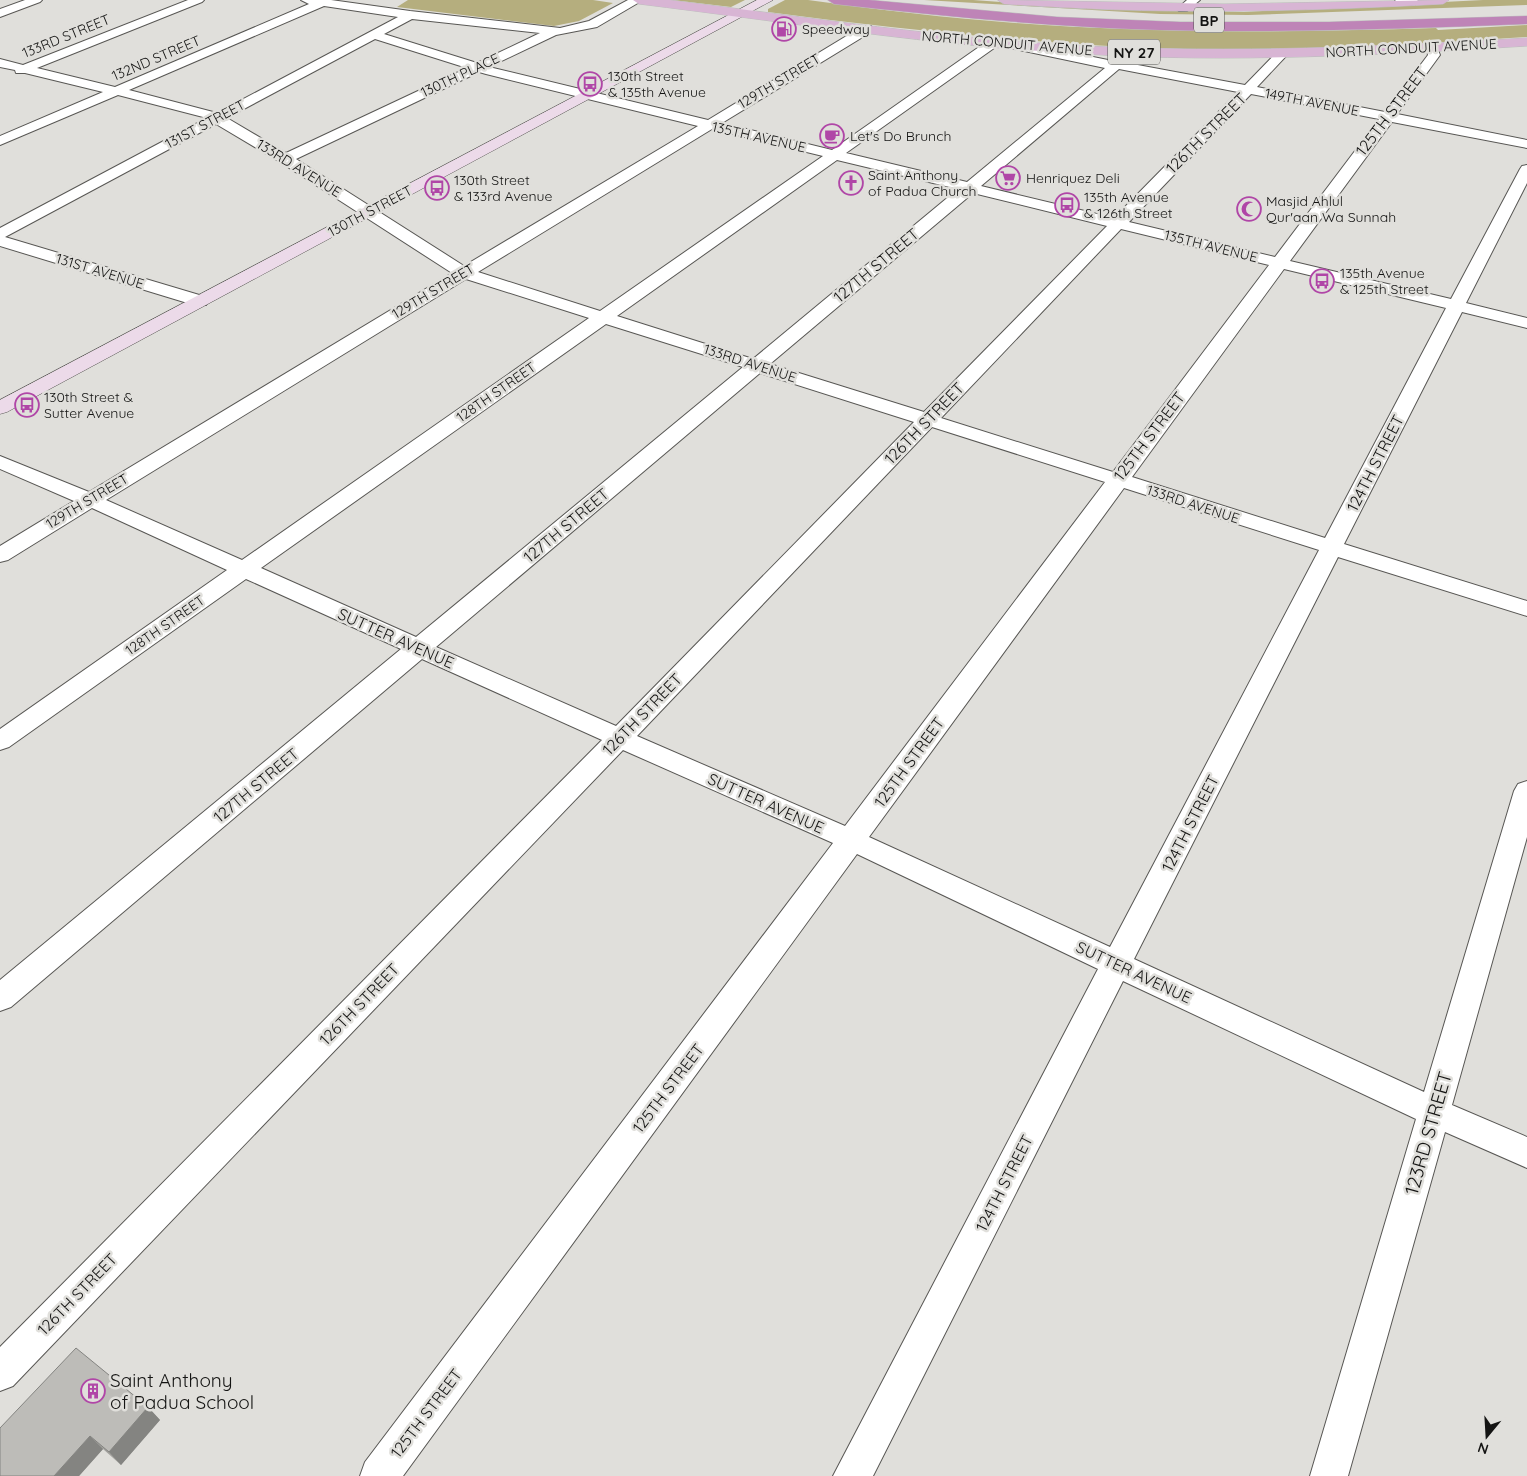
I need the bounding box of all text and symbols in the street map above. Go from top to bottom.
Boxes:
road number: BP [1194,8,1224,32]
street label: 133RD STREET [19,10,113,62]
fuel station icon: Speedway [771,16,797,42]
place label: Speedway [802,20,870,38]
street label: NORTH CONDUIT AVENUE [921,27,1093,59]
street label: 132ND STREET [109,31,203,85]
street label: NORTH CONDUIT AVENUE [1325,35,1497,61]
road number: NY 27 [1108,40,1160,64]
street label: 130TH PLACE [418,49,502,101]
street label: 129TH STREET [734,49,824,113]
street label: 125TH STREET [1351,62,1431,159]
place label: 130th Street & 135th Avenue [608,67,706,101]
bus stop icon: 130th Street & 135th Avenue [577,71,603,97]
street label: 149TH AVENUE [1263,84,1361,120]
street label: 126TH STREET [1161,88,1251,178]
street label: 131ST STREET [162,95,248,153]
street label: 135TH AVENUE [710,117,808,157]
cafe icon: Let's Do Brunch [819,123,845,149]
place label: Let's Do Brunch [850,127,951,145]
street label: 133RD AVENUE [253,135,345,201]
supermarket icon: Henriquez Deli [995,165,1021,191]
place label: Saint Anthony of Padua Church [868,166,976,200]
place label: Henriquez Deli [1026,169,1120,187]
church icon: Saint Anthony of Padua Church [838,170,864,196]
place label: 130th Street & 133rd Avenue [454,171,553,205]
bus stop icon: 130th Street & 133rd Avenue [424,175,450,201]
street label: 130TH STREET [325,181,415,241]
place label: 135th Avenue & 126th Street [1084,188,1173,222]
bus stop icon: 135th Avenue & 126th Street [1054,192,1080,218]
place label: Masjid Ahlul Qur'aan Wa Sunnah [1266,192,1396,226]
mosque icon: Masjid Ahlul Qur'aan Wa Sunnah [1236,196,1262,222]
street label: 127TH STREET [829,223,923,307]
street label: 135TH AVENUE [1162,226,1260,266]
street label: 131ST AVENUE [54,249,146,293]
street label: 129TH STREET [388,259,478,323]
place label: 135th Avenue & 125th Street [1340,264,1429,298]
bus stop icon: 135th Avenue & 125th Street [1309,268,1335,294]
street label: 133RD AVENUE [701,340,799,386]
street label: 128TH STREET [453,358,539,426]
street label: 126TH STREET [880,378,968,468]
street label: 125TH STREET [1109,387,1189,484]
place label: 130th Street & Sutter Avenue [44,388,134,422]
bus stop icon: 130th Street & Sutter Avenue [14,392,40,418]
street label: 124TH STREET [1342,411,1408,515]
street label: 129TH STREET [42,469,132,533]
street label: 133RD AVENUE [1144,481,1242,527]
street label: 127TH STREET [519,483,613,567]
street label: 128TH STREET [122,591,208,659]
street label: SUTTER AVENUE [335,603,457,673]
street label: 126TH STREET [598,669,686,759]
street label: 125TH STREET [870,713,949,811]
street label: 127TH STREET [209,743,303,827]
street label: SUTTER AVENUE [705,768,827,838]
street label: 124TH STREET [1157,771,1223,875]
street label: SUTTER AVENUE [1073,936,1195,1008]
street label: 126TH STREET [315,959,403,1049]
street label: 125TH STREET [628,1039,708,1136]
street label: 123RD STREET [1399,1069,1457,1197]
street label: 124TH STREET [971,1131,1037,1235]
street label: 126TH STREET [33,1249,121,1339]
street label: 125TH STREET [386,1364,466,1461]
place label: Saint Anthony of Padua School [110,1368,254,1414]
building icon: Saint Anthony of Padua School [80,1378,106,1404]
north arrow [1462,1411,1512,1461]
text: N [1475,1438,1491,1459]

